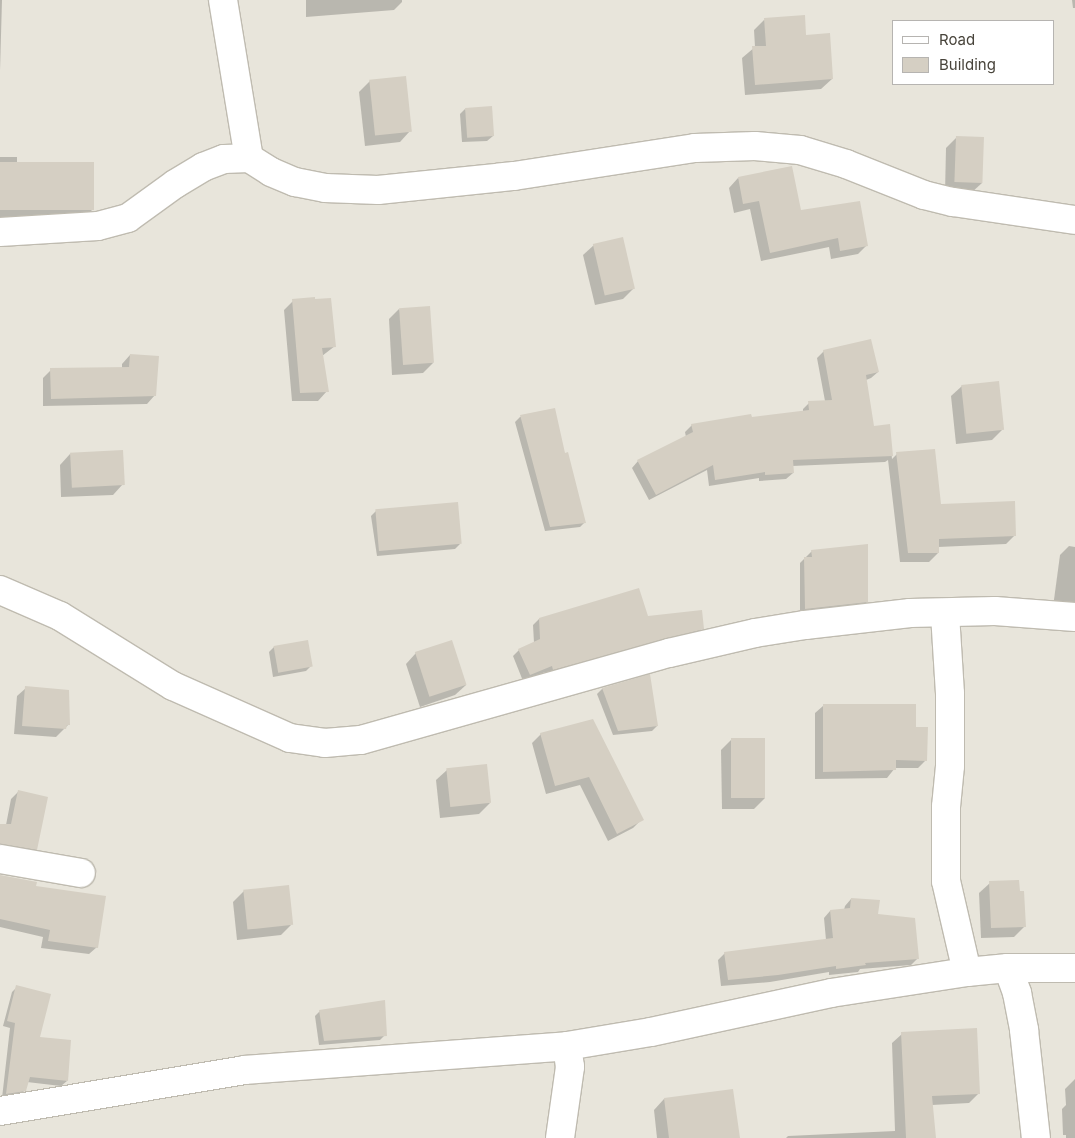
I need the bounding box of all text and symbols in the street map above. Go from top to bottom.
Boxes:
legend [892,20,1055,85]
text: Road [939,30,975,49]
text: Building [939,55,996,74]

